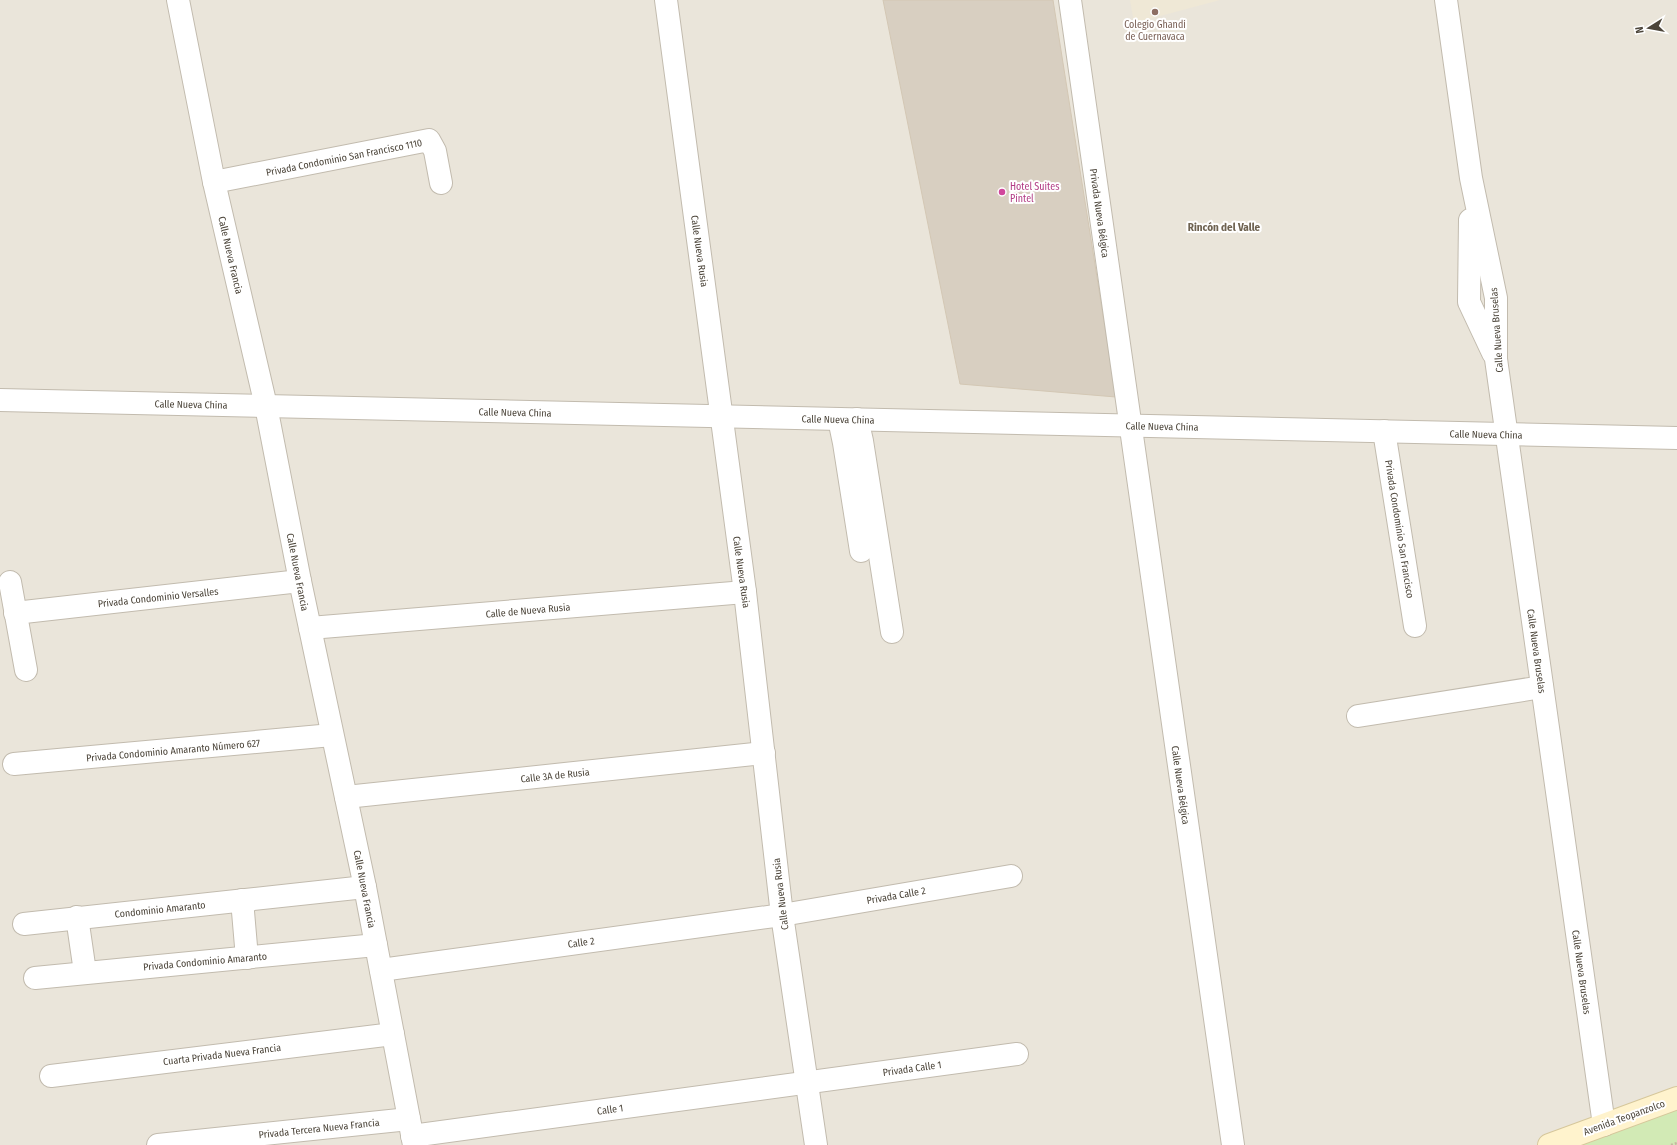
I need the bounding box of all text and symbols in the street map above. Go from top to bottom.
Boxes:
marker: Colegio Ghandi de Cuernavaca [1150,7,1160,17]
north arrow [1629,8,1669,48]
place label: Colegio Ghandi de Cuernavaca [1124,19,1186,43]
text: N [1633,25,1647,34]
street label: Privada Condominio San Francisco 1110 [265,137,423,179]
street label: Privada Nueva Bélgica [1087,168,1111,259]
place label: Hotel Suites Pintel [1010,181,1059,205]
marker: Hotel Suites Pintel [997,187,1007,197]
street label: Calle Nueva Rusia [688,214,710,288]
street label: Calle Nueva Francia [215,215,245,295]
district label: Rincón del Valle [1188,221,1261,234]
street label: Calle Nueva Bruselas [1488,287,1506,373]
street label: Calle Nueva China [154,398,228,412]
street label: Calle Nueva China [478,406,552,420]
street label: Calle Nueva China [801,413,875,427]
street label: Calle Nueva China [1125,420,1199,434]
street label: Calle Nueva China [1449,428,1523,442]
street label: Privada Condominio San Francisco [1382,459,1416,599]
street label: Calle Nueva Francia [284,532,310,612]
street label: Calle Nueva Rusia [730,535,752,609]
street label: Privada Condominio Versalles [97,586,219,610]
street label: Calle de Nueva Rusia [485,601,571,621]
street label: Calle Nueva Bruselas [1524,608,1548,694]
street label: Privada Condominio Amaranto Número 627 [86,736,261,765]
street label: Calle Nueva Bélgica [1169,745,1191,825]
street label: Calle 3A de Rusia [520,766,590,786]
street label: Calle Nueva Francia [351,849,377,929]
street label: Calle Nueva Rusia [771,857,791,931]
street label: Privada Calle 2 [866,885,927,907]
street label: Condominio Amaranto [114,899,206,921]
street label: Calle Nueva Bruselas [1569,929,1593,1015]
street label: Calle 2 [567,935,596,951]
street label: Privada Condominio Amaranto [143,951,267,973]
street label: Cuarta Privada Nueva Francia [162,1042,282,1068]
street label: Privada Calle 1 [882,1059,942,1079]
street label: Avenida Teopanzolco [1582,1098,1667,1138]
street label: Calle 1 [596,1102,624,1118]
street label: Privada Tercera Nueva Francia [258,1117,380,1141]

